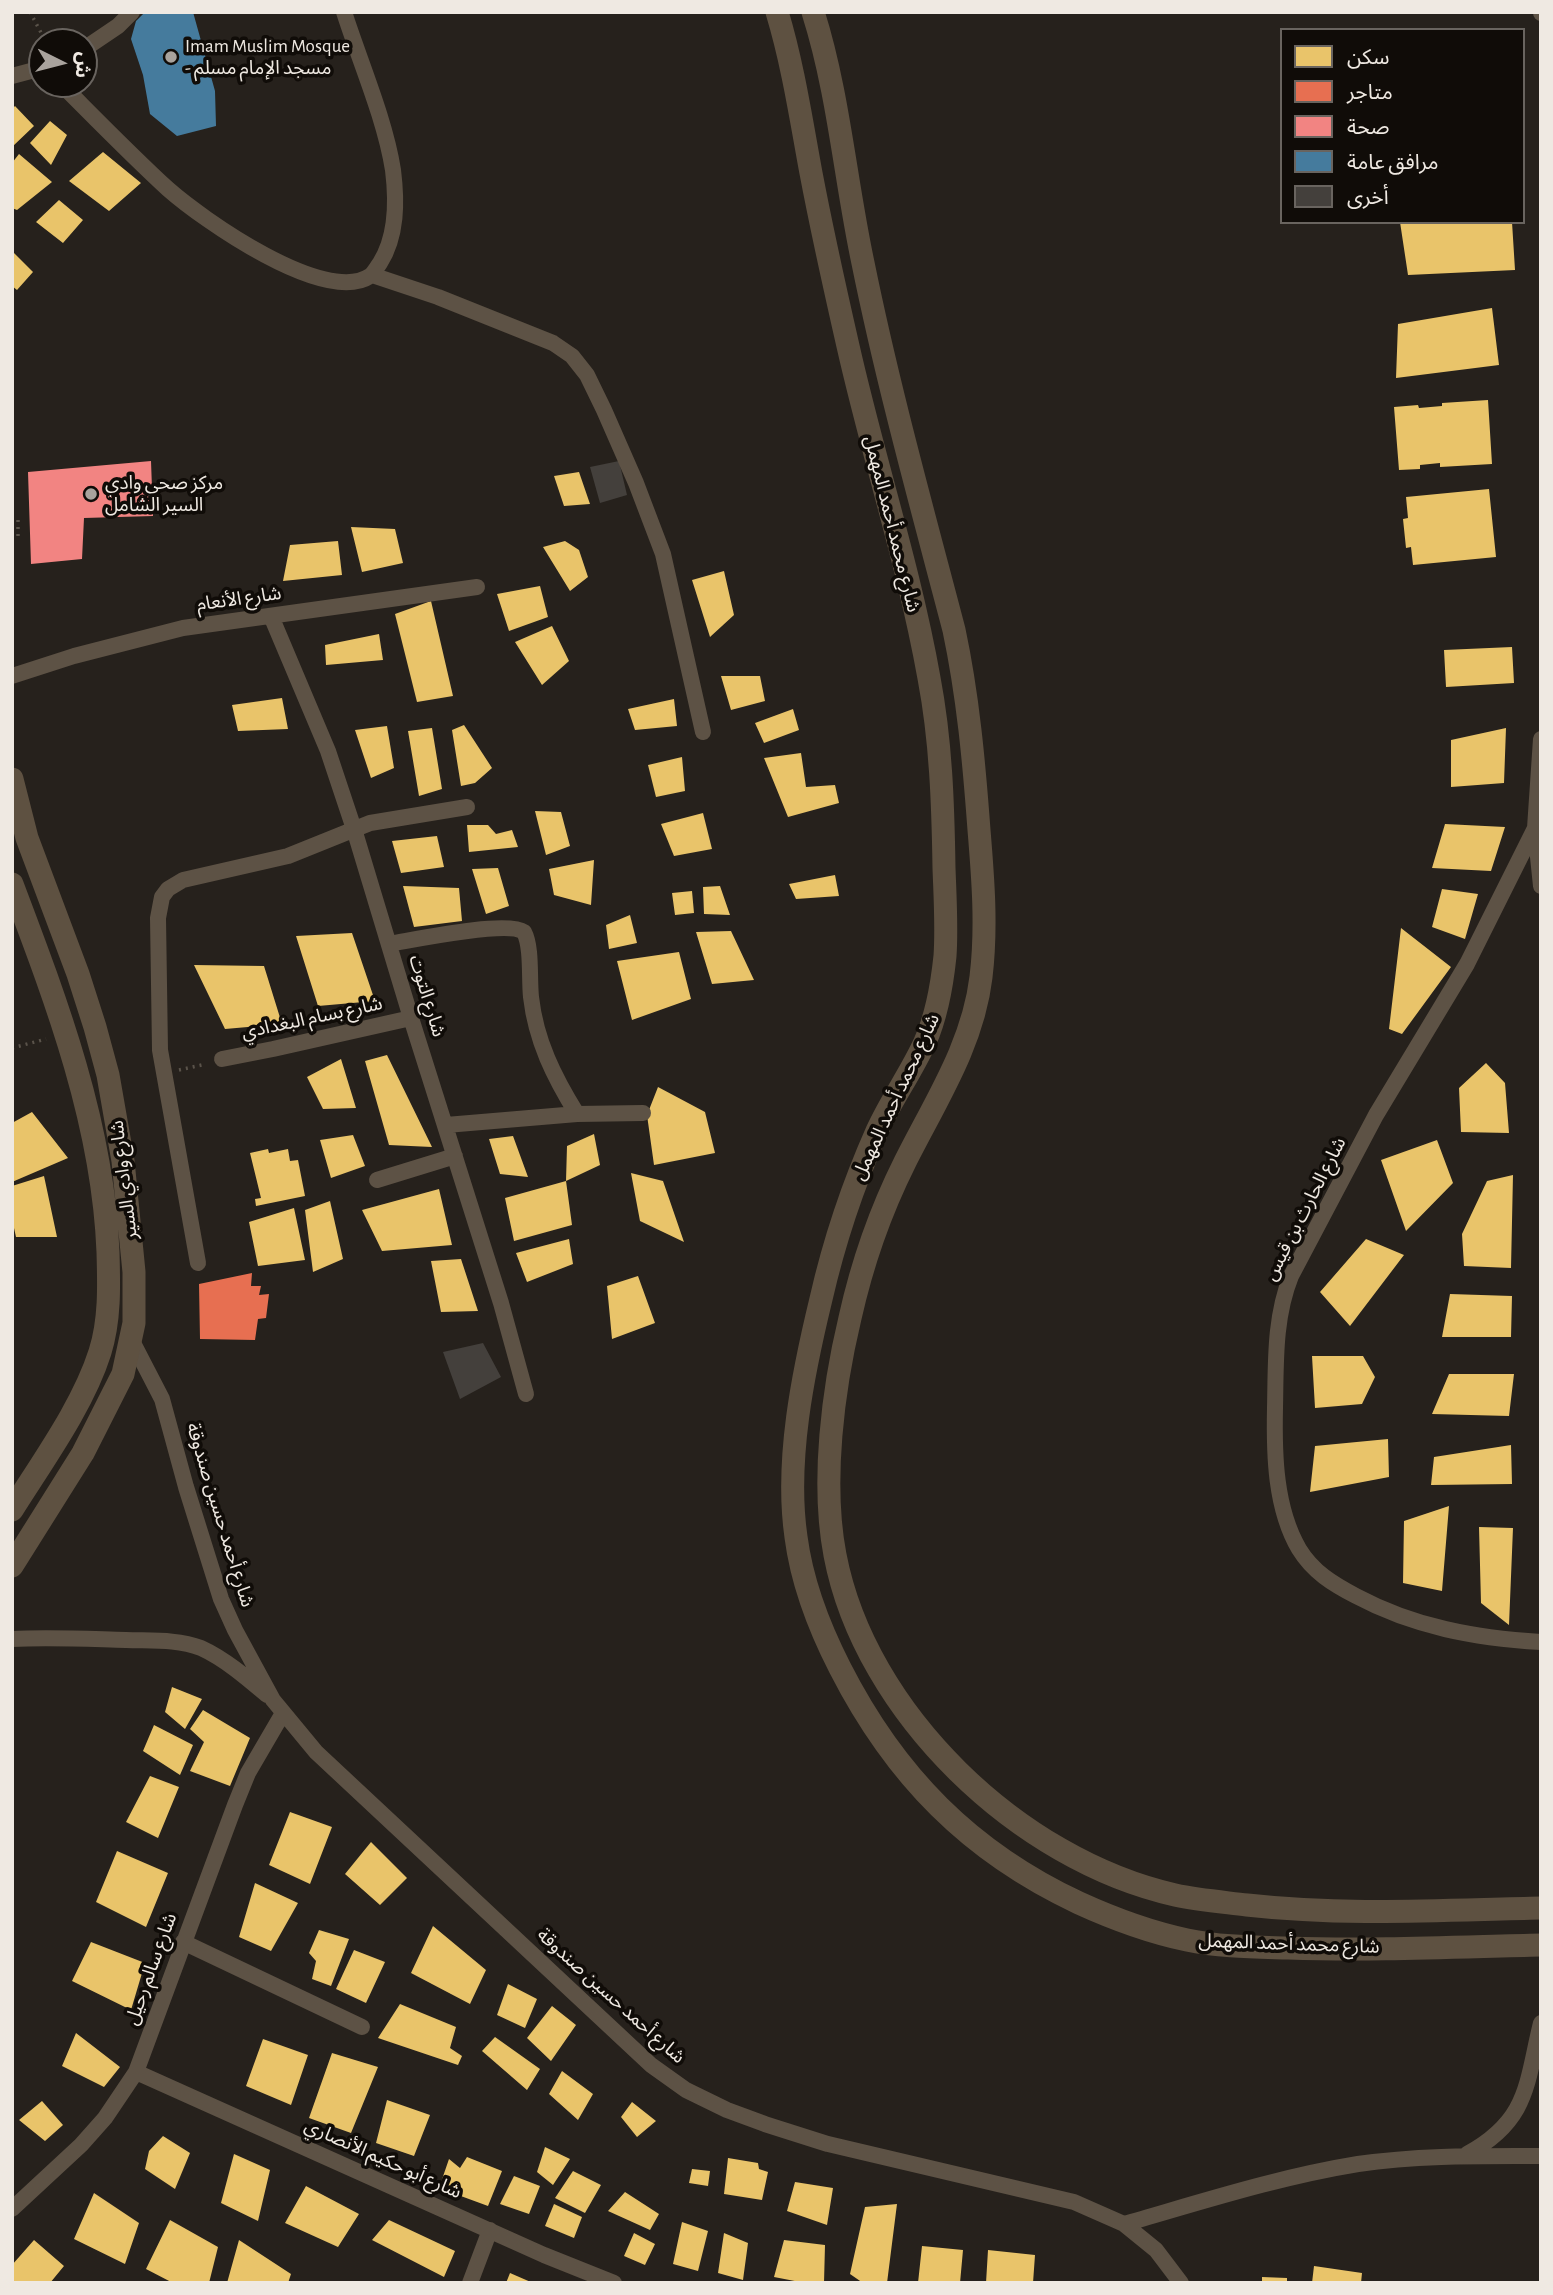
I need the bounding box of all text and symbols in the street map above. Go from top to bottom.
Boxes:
north arrow [28,28,98,98]
legend [1280,28,1525,224]
place label: Imam Muslim Mosque - مسجد الإمام مسلم [185,35,350,79]
text: سكن [1347,47,1389,68]
marker: Imam Muslim Mosque - مسجد الإمام مسلم [163,49,179,65]
text: ش [72,51,93,79]
text: متاجر [1347,82,1393,103]
text: صحة [1347,117,1390,138]
text: مرافق عامة [1347,152,1439,173]
text: أخرى [1347,187,1389,208]
street label: شارع محمد أحمد المهمل [859,433,925,615]
place label: مركز صحي وادي السير الشامل [105,472,223,516]
marker: مركز صحي وادي السير الشامل [83,486,99,502]
street label: شارع الأنعام [195,582,283,616]
street label: شارع التوت [404,952,450,1040]
street label: شارع بسام البغدادي [240,992,384,1044]
street label: شارع محمد أحمد المهمل [847,1010,945,1184]
street label: شارع وادي السير [105,1119,143,1241]
street label: شارع الحارث بن قيس [1259,1133,1351,1285]
street label: شارع أحمد حسين صندوقة [181,1420,259,1610]
street label: شارع سالم رحيل [120,1910,182,2028]
street label: شارع أحمد حسين صندوقة [532,1923,690,2069]
street label: شارع محمد أحمد المهمل [1198,1929,1380,1959]
street label: شارع أبو حكيم الأنصاري [301,2114,465,2204]

